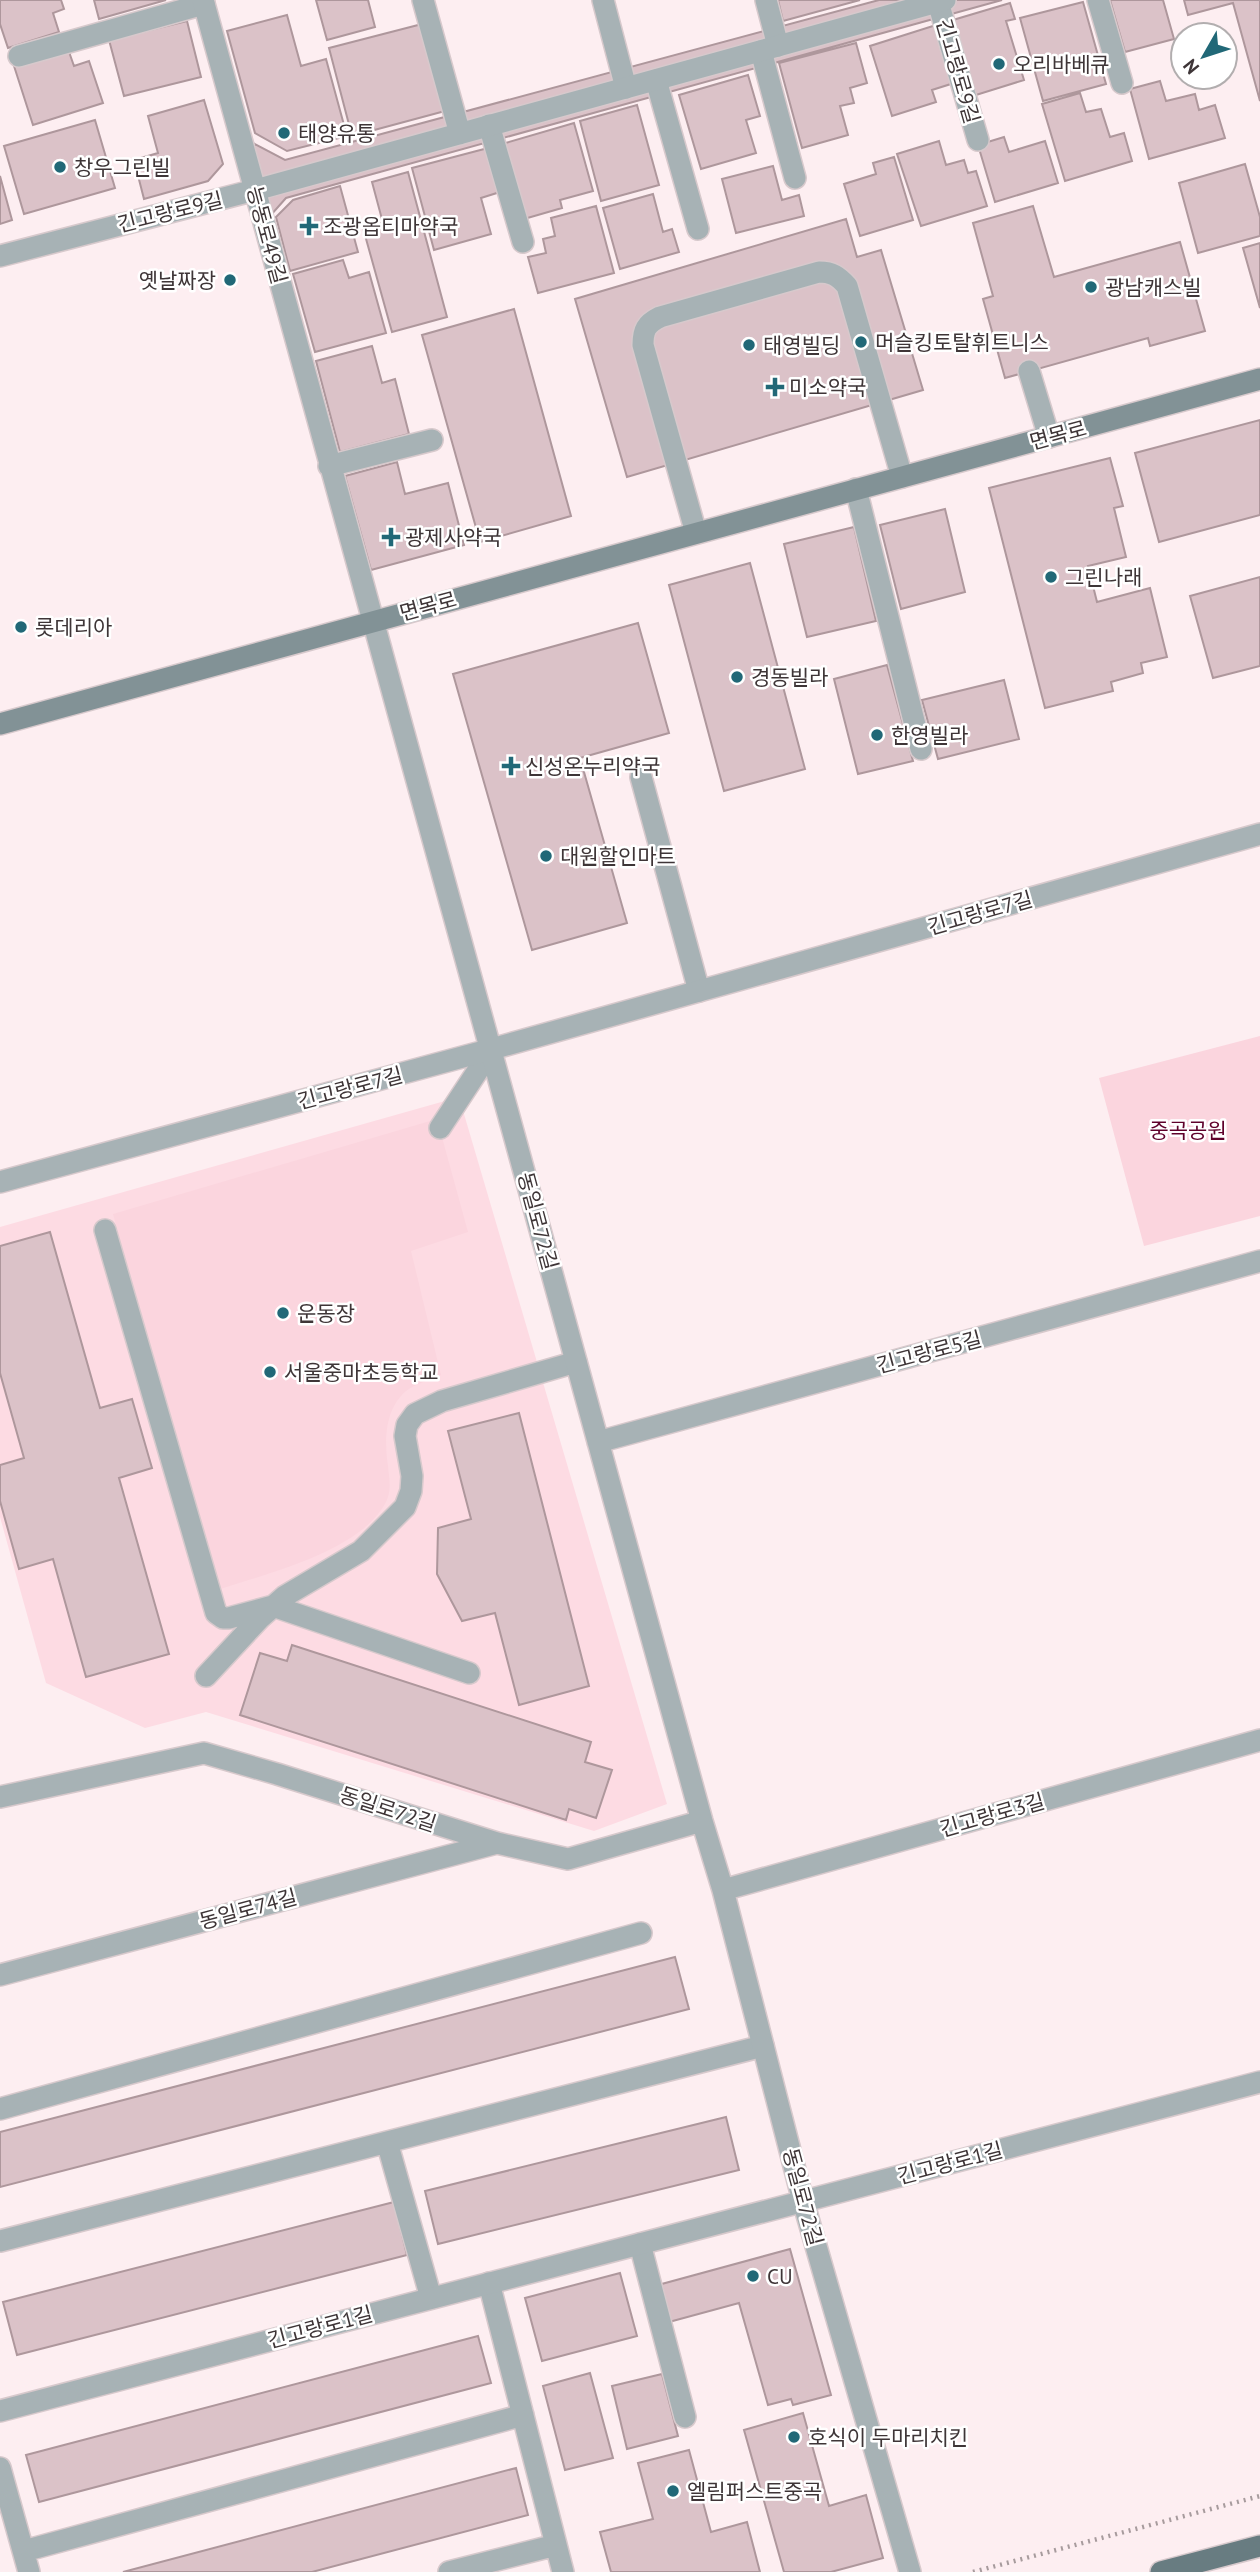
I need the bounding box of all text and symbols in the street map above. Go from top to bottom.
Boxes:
street label: 긴고랑로9길 [930,15,986,127]
north arrow [1169,21,1239,91]
place label: 오리바베큐 [1013,51,1110,78]
text: N [1178,54,1204,79]
marker: 오리바베큐 [991,56,1007,72]
place label: 태양유통 [298,120,375,147]
marker: 태양유통 [276,125,292,141]
place label: 창우그린빌 [74,154,171,181]
marker: 창우그린빌 [52,159,68,175]
street label: 능동로49길 [241,183,293,287]
street label: 긴고랑로9길 [114,186,226,238]
place label: 조광옵티마약국 [323,213,458,240]
marker: 조광옵티마약국 [301,218,317,234]
place label: 옛날짜장 [139,267,216,294]
marker: 옛날짜장 [222,272,238,288]
place label: 광남캐스빌 [1105,274,1202,301]
marker: 광남캐스빌 [1083,279,1099,295]
place label: 머슬킹토탈휘트니스 [875,329,1049,356]
place label: 태영빌딩 [763,332,840,359]
marker: 머슬킹토탈휘트니스 [853,334,869,350]
marker: 태영빌딩 [741,337,757,353]
place label: 미소약국 [789,374,866,401]
marker: 미소약국 [767,379,783,395]
street label: 면목로 [1027,414,1089,456]
place label: 광제사약국 [405,524,502,551]
marker: 광제사약국 [383,529,399,545]
place label: 그린나래 [1065,564,1142,591]
marker: 그린나래 [1043,569,1059,585]
street label: 면목로 [397,585,459,627]
place label: 롯데리아 [35,614,112,641]
marker: 롯데리아 [13,619,29,635]
place label: 경동빌라 [751,664,828,691]
marker: 경동빌라 [729,669,745,685]
place label: 한영빌라 [891,722,968,749]
marker: 한영빌라 [869,727,885,743]
place label: 신성온누리약국 [525,753,660,780]
marker: 신성온누리약국 [503,758,519,774]
place label: 대원할인마트 [560,843,676,870]
marker: 대원할인마트 [538,848,554,864]
street label: 긴고랑로7길 [924,885,1036,941]
street label: 긴고랑로7길 [294,1061,406,1115]
park label: 중곡공원 [1149,1117,1227,1144]
street label: 동일로72길 [512,1169,564,1273]
place label: 운동장 [297,1300,355,1327]
marker: 운동장 [275,1305,291,1321]
street label: 긴고랑로5길 [873,1325,985,1379]
place label: 서울중마초등학교 [284,1359,439,1386]
marker: 서울중마초등학교 [262,1364,278,1380]
street label: 동일로72길 [336,1781,440,1837]
street label: 긴고랑로3길 [936,1787,1048,1843]
street label: 동일로74길 [196,1883,300,1935]
street label: 긴고랑로1길 [894,2136,1006,2190]
street label: 동일로72길 [777,2145,829,2249]
place label: CU [767,2263,793,2290]
marker: CU [745,2268,761,2284]
street label: 긴고랑로1길 [264,2300,376,2354]
place label: 호식이 두마리치킨 [808,2424,968,2451]
marker: 호식이 두마리치킨 [786,2429,802,2445]
place label: 엘림퍼스트중곡 [687,2478,822,2505]
marker: 엘림퍼스트중곡 [665,2483,681,2499]

